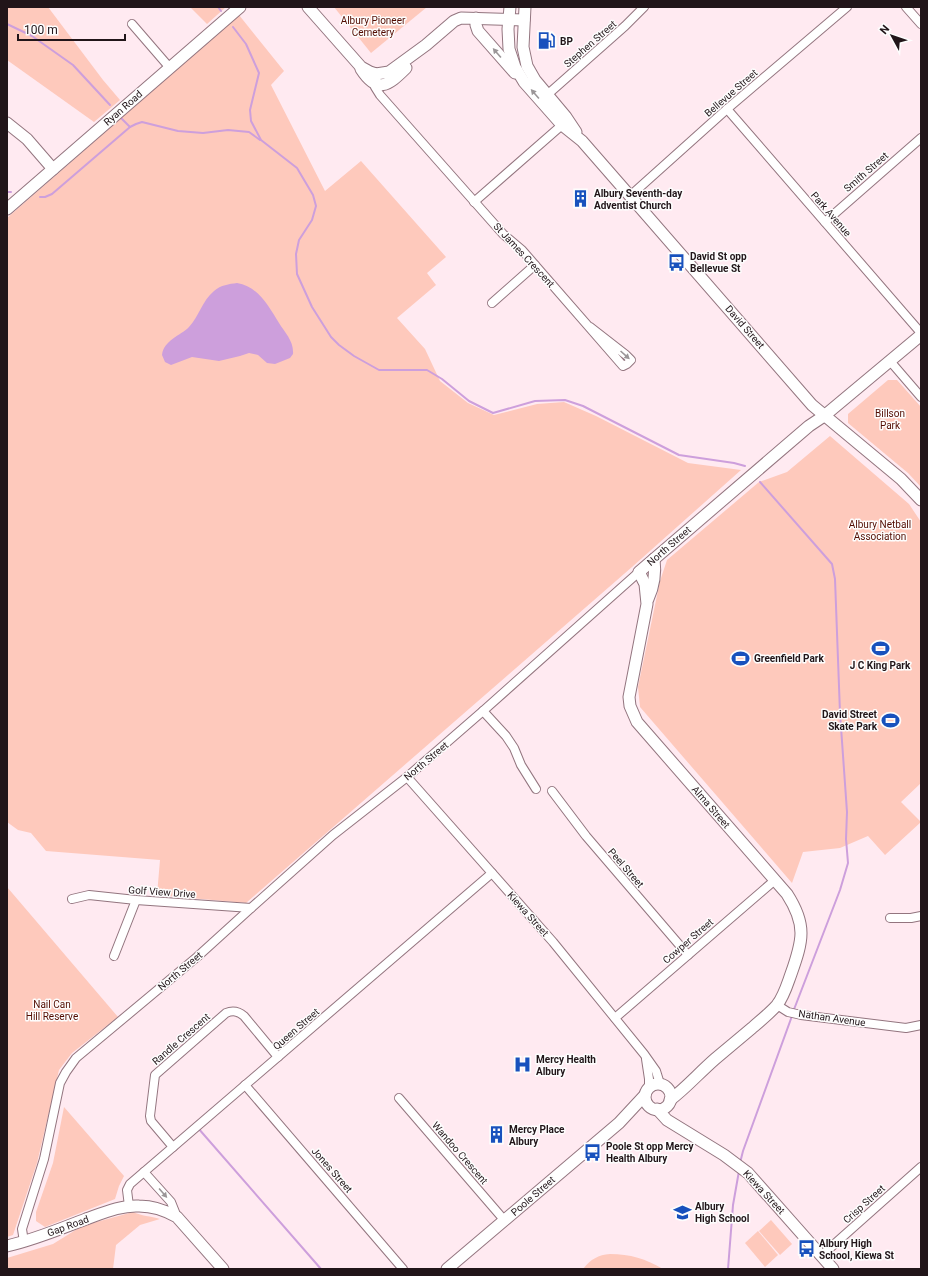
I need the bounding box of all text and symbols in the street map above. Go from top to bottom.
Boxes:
park label: Albury Pioneer Cemetery [341,15,406,38]
scale bar [18,16,125,42]
north arrow [872,16,912,56]
street label: Stephen Street [562,18,618,70]
text: 100 m [24,23,58,37]
text: N [877,23,892,37]
fuel station icon: BP [537,31,557,51]
place label: BP [560,36,573,47]
one-way arrow [493,48,502,59]
street label: Bellevue Street [702,67,760,119]
street label: Ryan Road [102,88,144,128]
one-way arrow [530,88,539,99]
street label: Smith Street [842,150,890,194]
place label: Albury Seventh-day Adventist Church [594,188,683,211]
building icon: Albury Seventh-day Adventist Church [571,189,591,209]
street label: Park Avenue [809,190,853,238]
street label: St James Crescent [491,221,557,289]
place label: David St opp Bellevue St [690,251,747,274]
bus stop icon: David St opp Bellevue St [667,252,687,272]
street label: David Street [723,303,767,351]
one-way arrow [620,351,630,360]
park label: Billson Park [875,408,905,431]
park label: Albury Netball Association [849,519,911,542]
street label: North Street [645,524,693,568]
sports icon: J C King Park [870,638,890,658]
sports icon: Greenfield Park [731,648,751,668]
place label: Greenfield Park [754,653,824,664]
place label: J C King Park [850,660,911,671]
place label: David Street Skate Park [822,709,878,732]
sports icon: David Street Skate Park [880,710,900,730]
street label: North Street [402,739,450,783]
street label: Alma Street [690,784,732,830]
street label: Peel Street [606,846,646,890]
street label: Golf View Drive [128,884,196,900]
street label: Kiewa Street [505,890,551,938]
street label: Cowper Street [661,916,715,966]
street label: North Street [156,949,204,993]
park label: Nail Can Hill Reserve [26,999,78,1022]
street label: Queen Street [271,1006,321,1052]
street label: Nathan Avenue [798,1008,866,1028]
street label: Randle Crescent [150,1011,212,1067]
place label: Mercy Health Albury [536,1054,596,1077]
hospital icon: Mercy Health Albury [513,1055,533,1075]
street label: Wandoo Crescent [430,1120,490,1186]
place label: Mercy Place Albury [509,1124,565,1147]
building icon: Mercy Place Albury [486,1125,506,1145]
place label: Poole St opp Mercy Health Albury [606,1141,695,1164]
bus stop icon: Poole St opp Mercy Health Albury [583,1142,603,1162]
street label: Jones Street [309,1145,355,1195]
street label: Kiewa Street [741,1168,787,1216]
street label: Poole Street [509,1174,557,1218]
street label: Crisp Street [841,1183,887,1225]
one-way arrow [158,1188,167,1198]
place label: Albury High School [695,1201,750,1224]
school or university icon: Albury High School [672,1202,692,1222]
street label: Gap Road [46,1213,90,1239]
place label: Albury High School, Kiewa St [819,1238,895,1262]
bus stop icon: Albury High School, Kiewa St [796,1239,816,1259]

